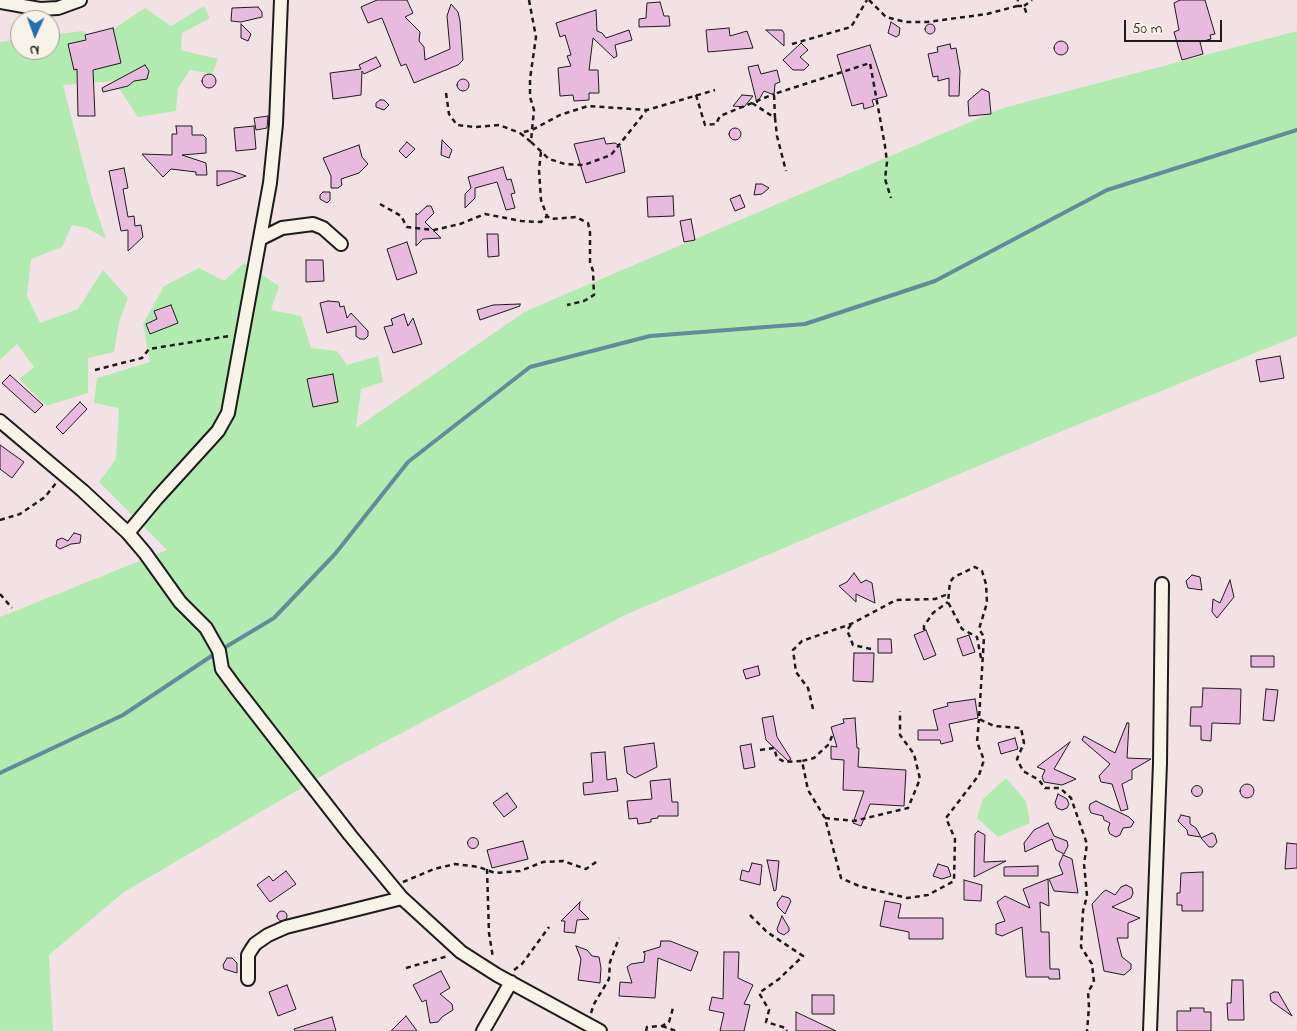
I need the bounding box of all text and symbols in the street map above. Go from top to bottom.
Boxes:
north arrow [10,10,60,60]
scale bar [1127,10,1224,42]
text: 50 m [1132,18,1162,40]
text: N [29,39,40,60]

